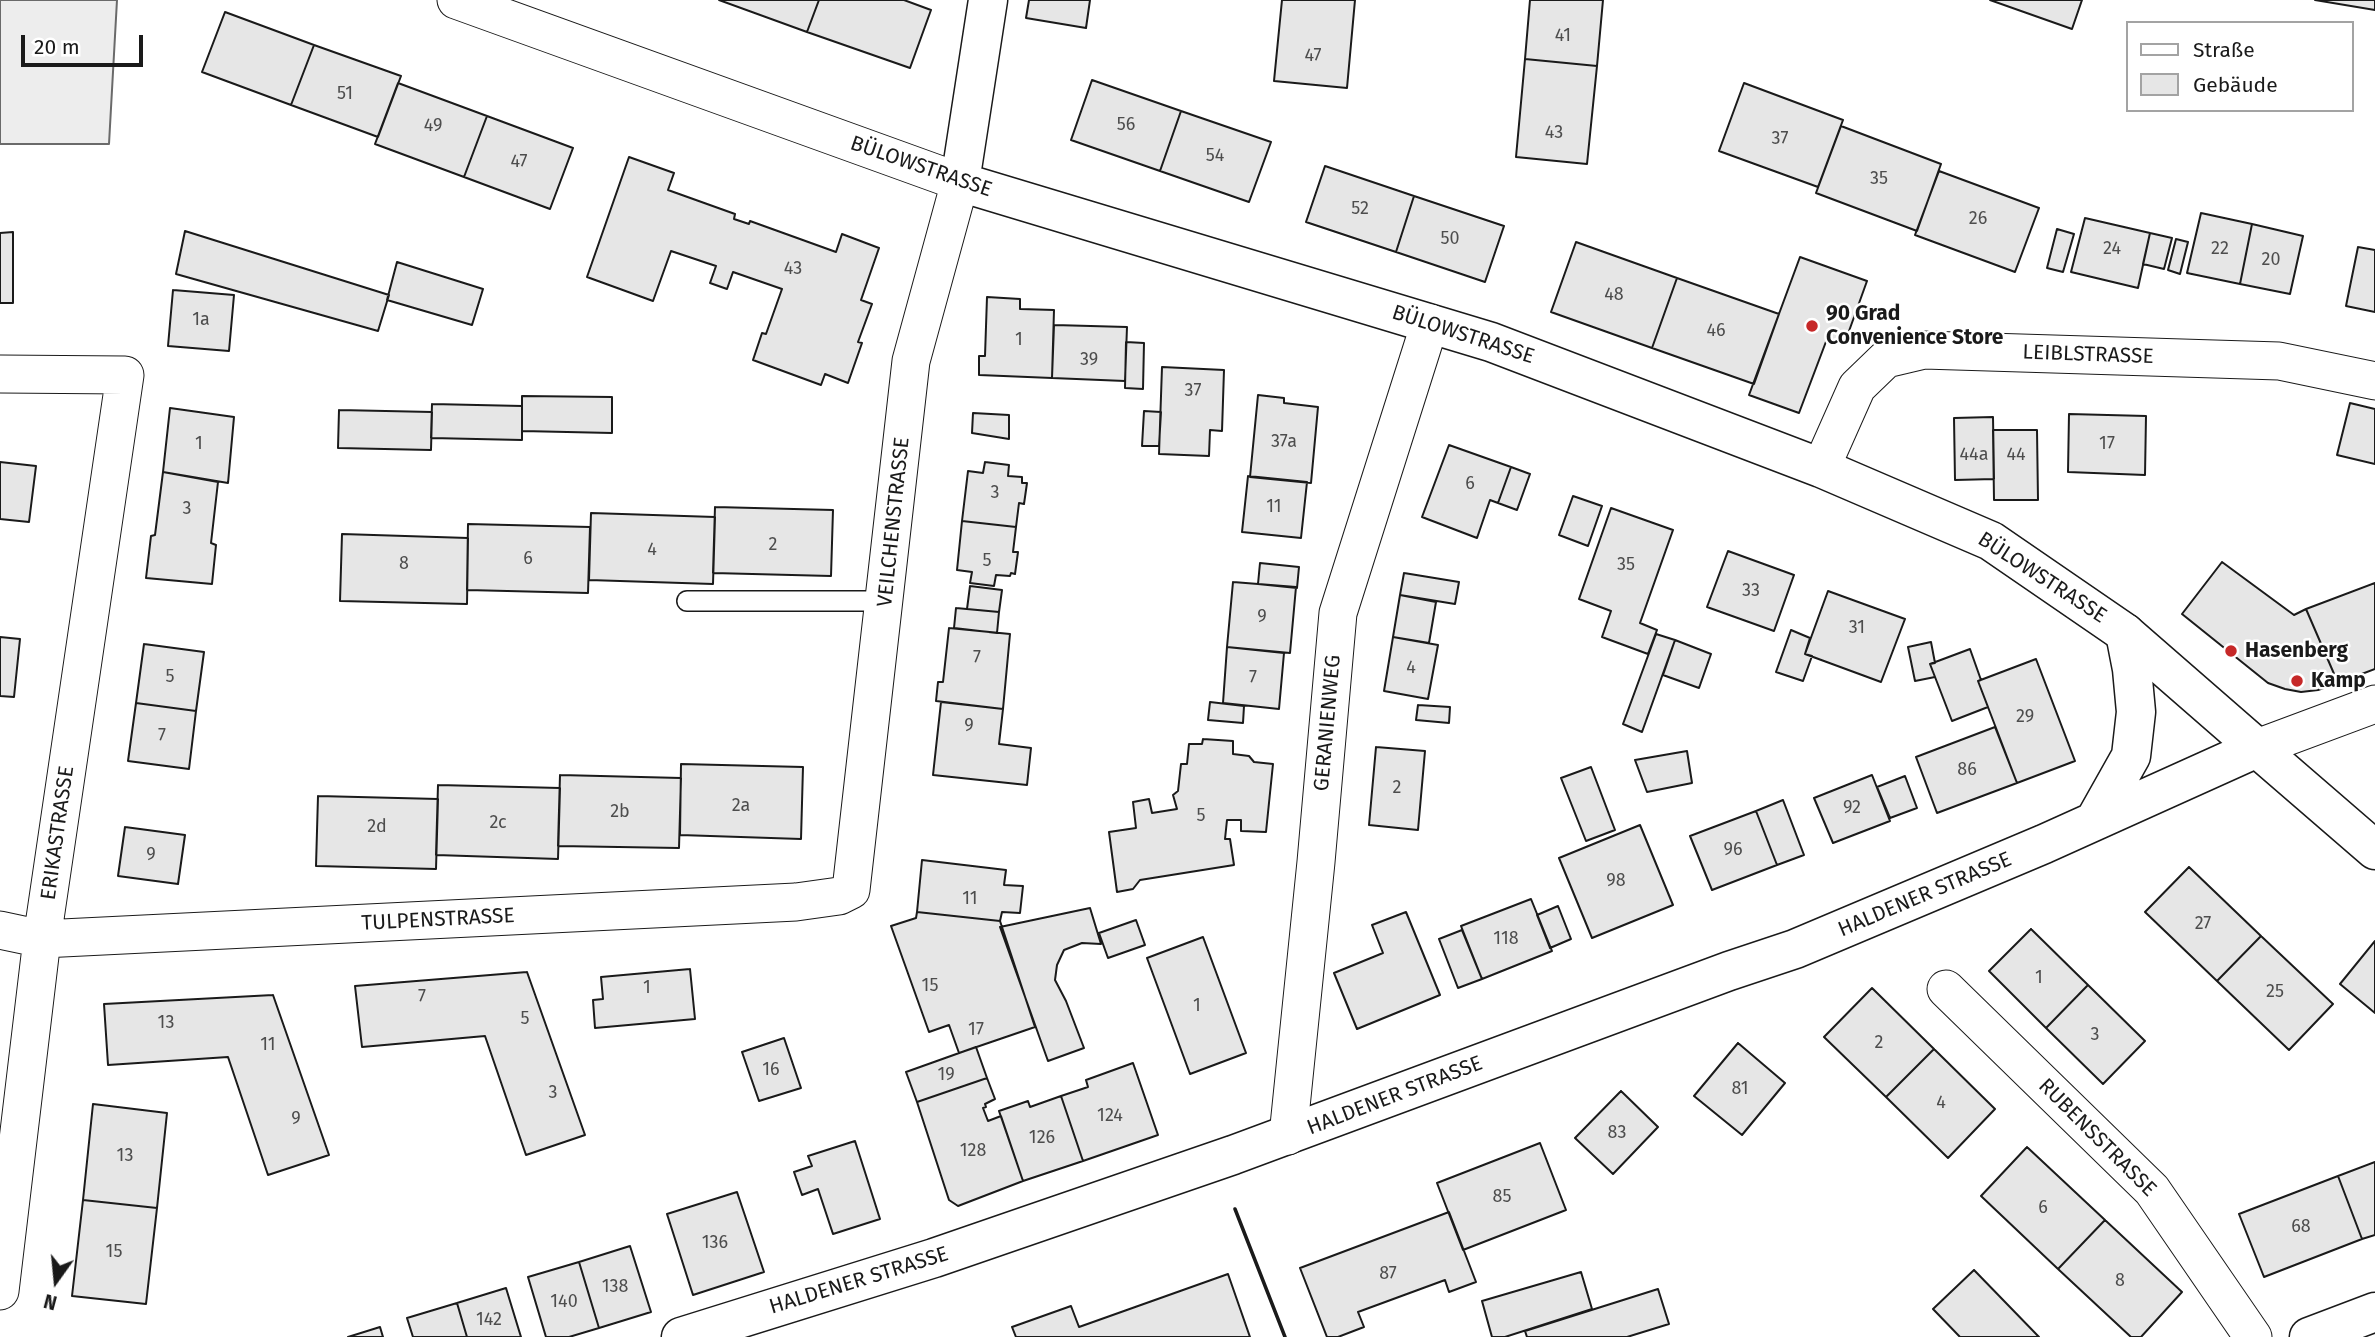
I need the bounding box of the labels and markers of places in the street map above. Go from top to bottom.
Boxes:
place label: 90 Grad Convenience Store [1826,301,2003,351]
marker: 90 Grad Convenience Store [1804,318,1820,334]
place label: Hasenberg [2245,638,2348,664]
marker: Hasenberg [2223,643,2239,659]
place label: Kamp [2311,668,2366,694]
marker: Kamp [2289,673,2305,689]

